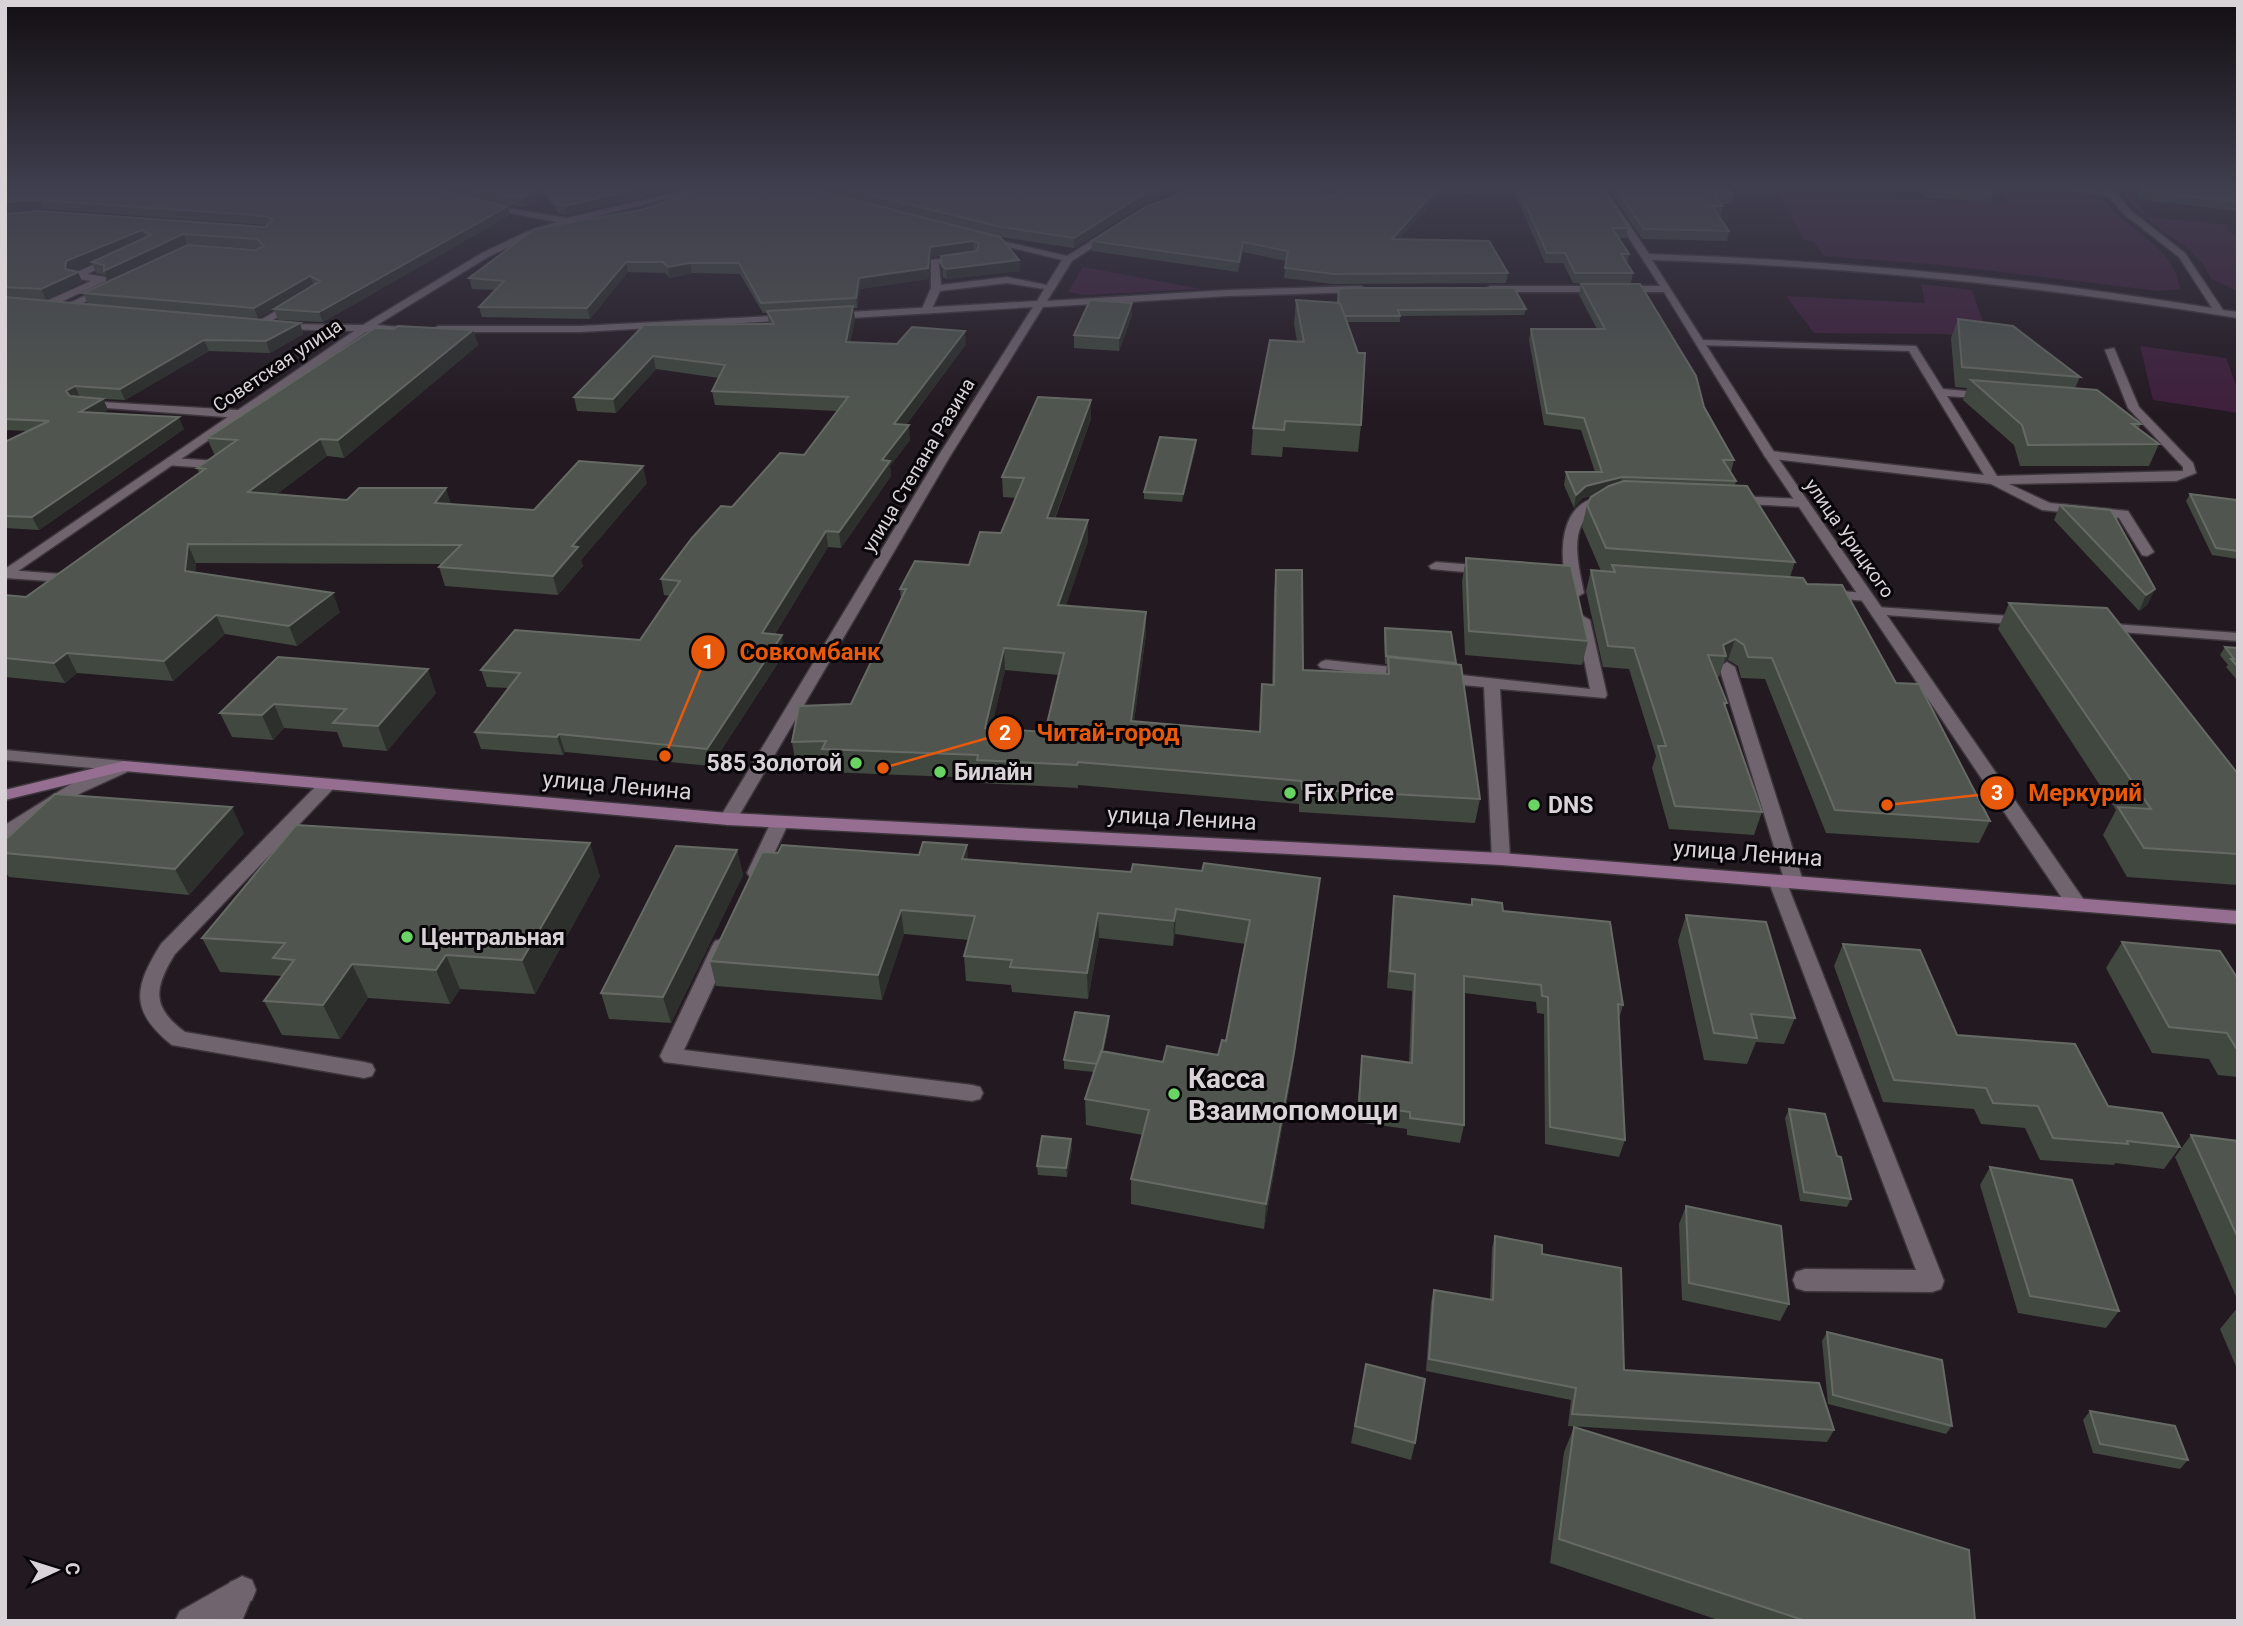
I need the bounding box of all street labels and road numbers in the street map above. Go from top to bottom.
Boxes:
street label: Советская улица [209,314,346,417]
street label: улица Степана Разина [857,374,980,557]
street label: улица Урицкого [1800,474,1899,602]
street label: улица Ленина [541,766,693,805]
street label: улица Ленина [1107,801,1257,836]
street label: улица Ленина [1672,835,1824,872]

